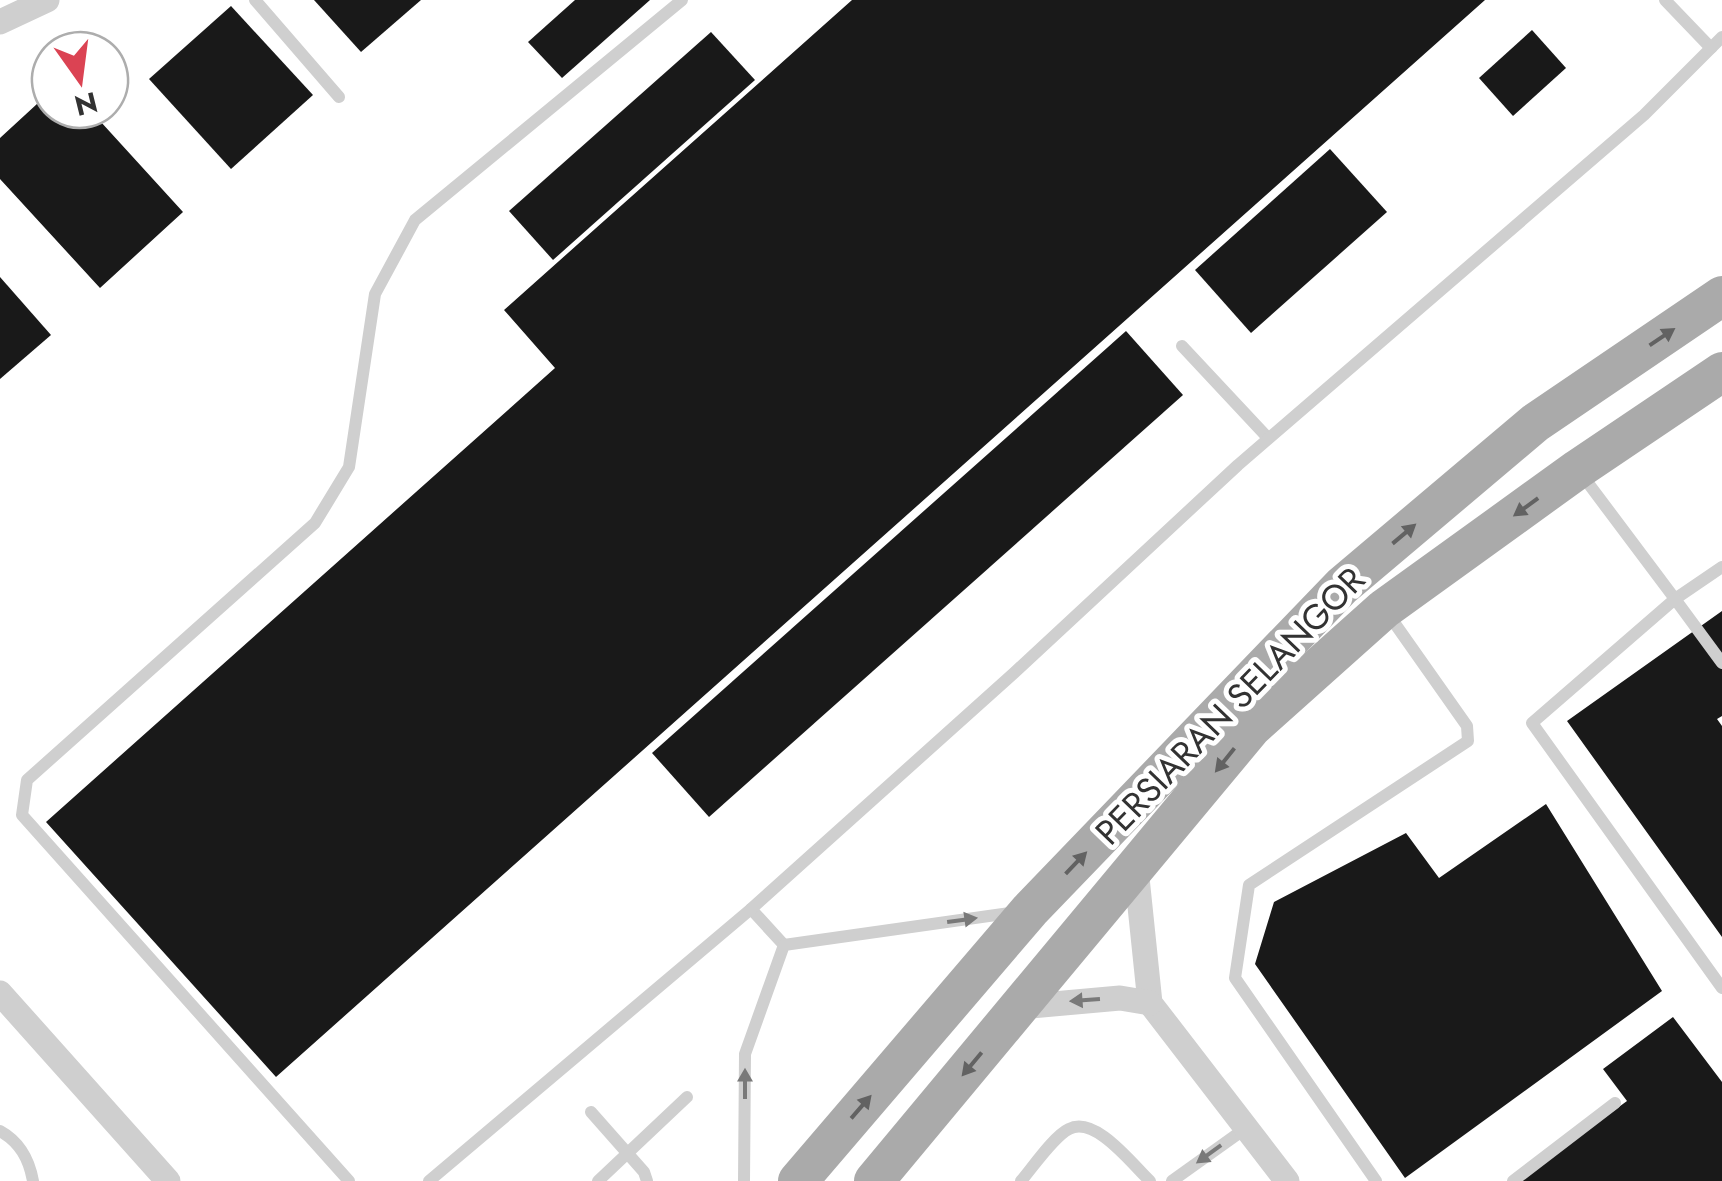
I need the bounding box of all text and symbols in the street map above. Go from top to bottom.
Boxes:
north arrow [30,30,130,130]
text: N [70,81,102,126]
one-way arrow [1648,328,1675,347]
one-way arrow [1513,496,1539,516]
one-way arrow [1391,524,1416,545]
street label: PERSIARAN SELANGOR [1084,556,1376,856]
one-way arrow [1215,747,1236,772]
one-way arrow [1063,851,1087,875]
one-way arrow [947,911,979,927]
one-way arrow [1068,993,1100,1009]
one-way arrow [962,1051,983,1076]
one-way arrow [737,1067,753,1099]
one-way arrow [850,1095,872,1120]
one-way arrow [1196,1144,1222,1164]

